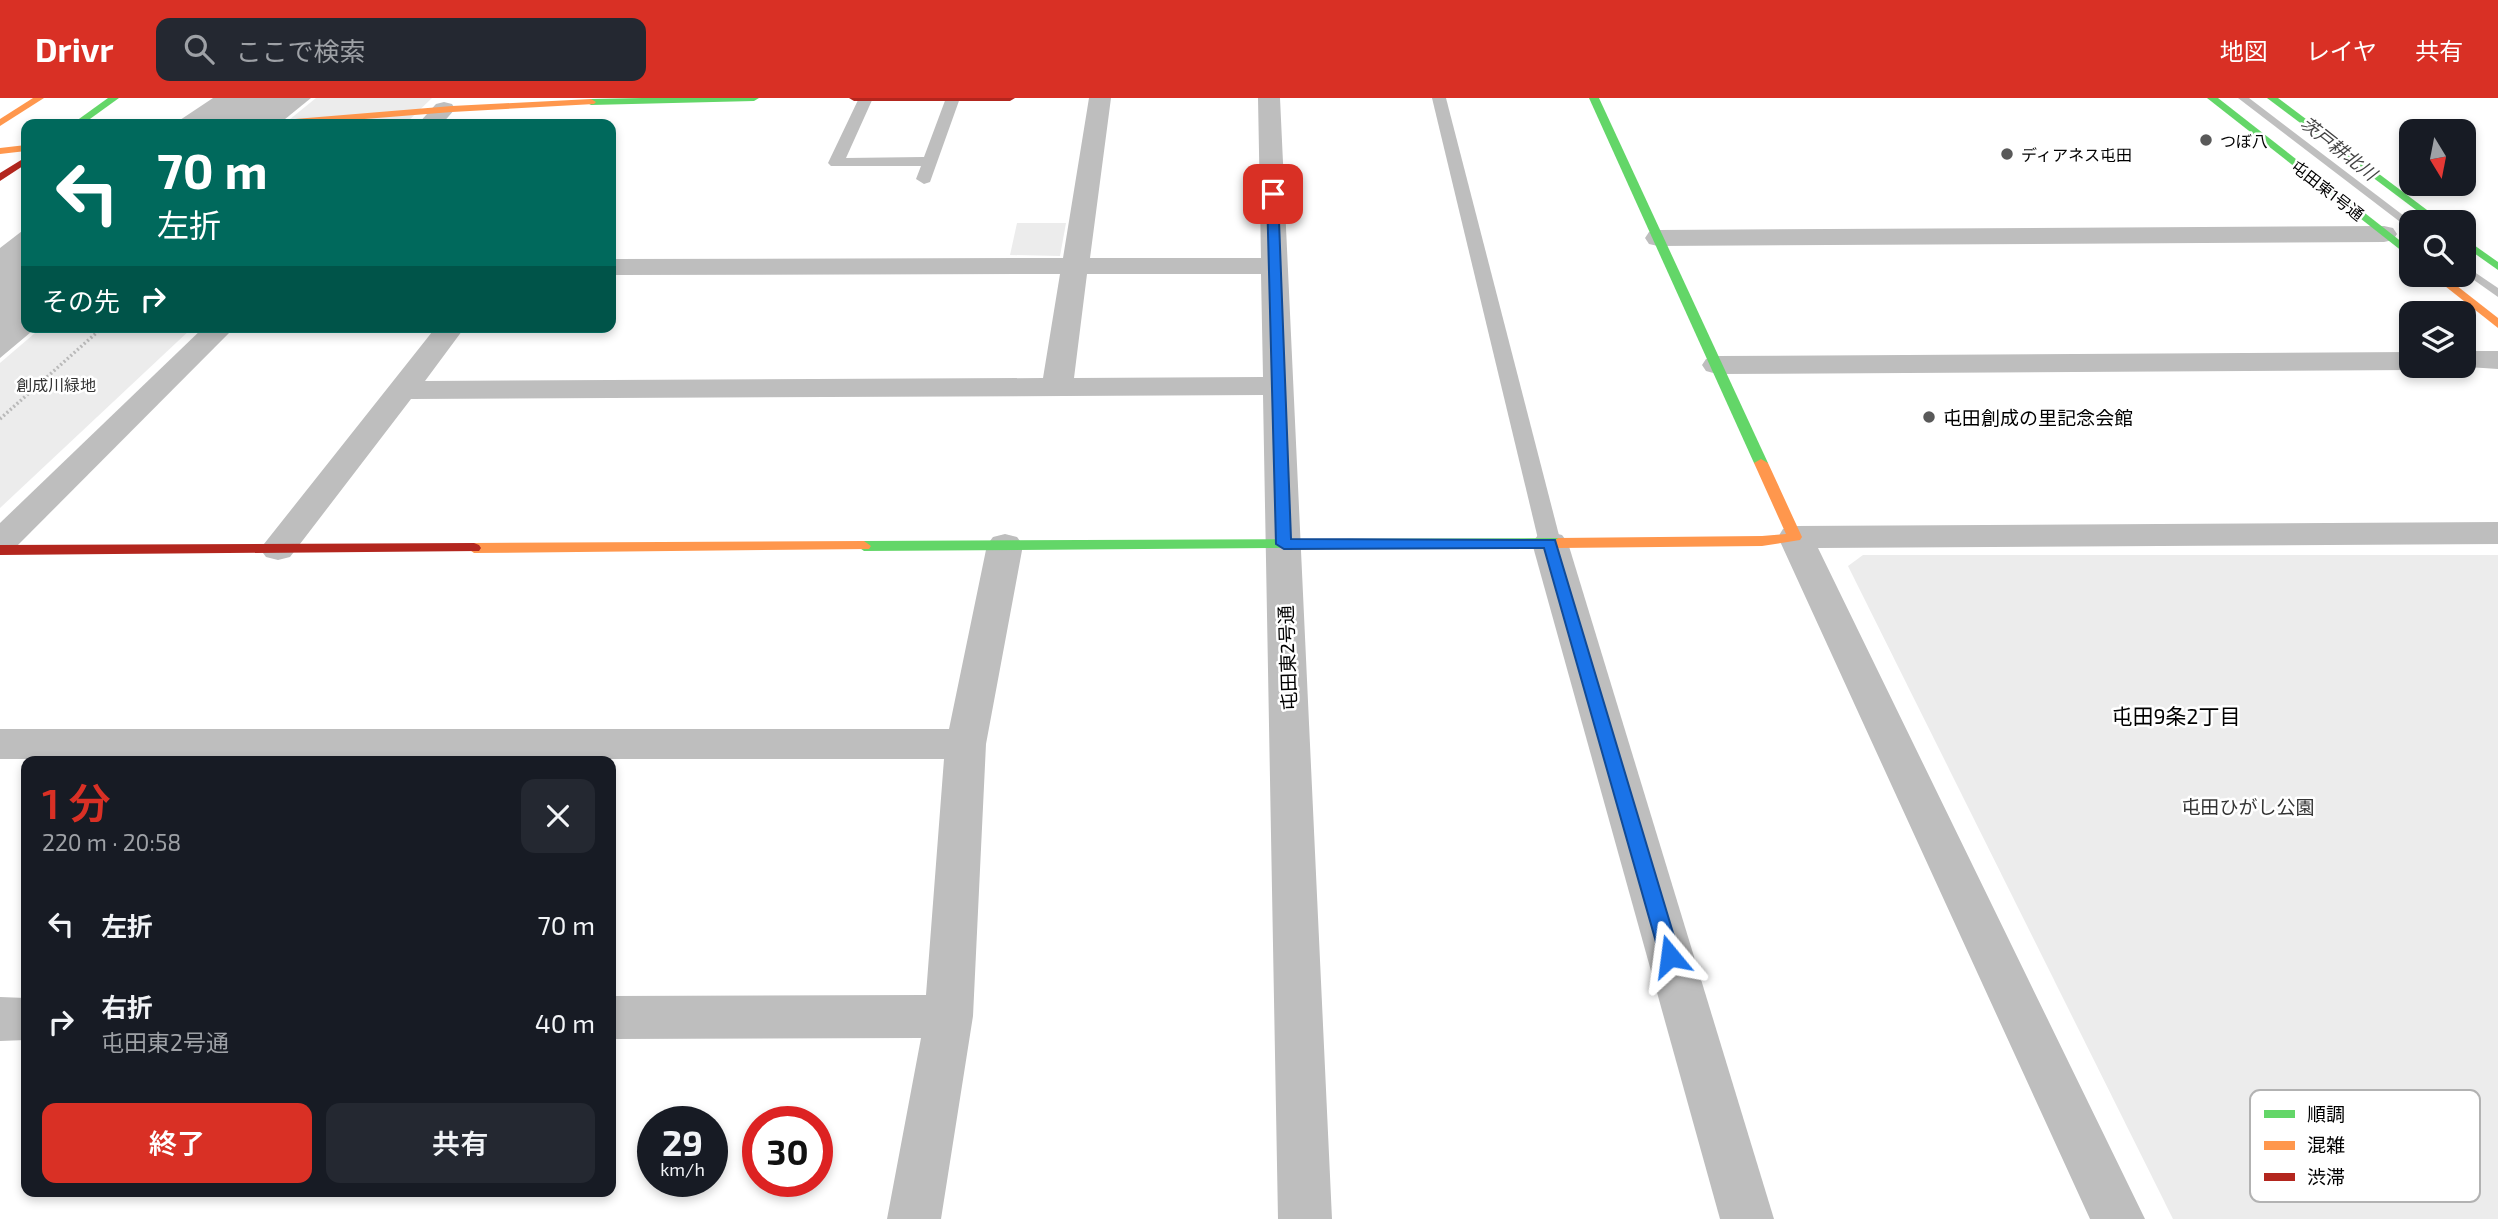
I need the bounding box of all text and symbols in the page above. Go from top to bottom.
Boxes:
search box [156,18,646,81]
text: Drivr [35,29,114,69]
icon: search [180,30,218,68]
text: ここで検索 [236,35,366,66]
text: 地図 [2220,36,2268,65]
text: レイヤ [2306,36,2377,65]
text: 共有 [2415,36,2463,65]
water label: 茨戸耕北川 [2297,112,2383,186]
north arrow [2399,119,2476,196]
map controls [2399,119,2476,378]
place label: つぼ八 [2220,131,2268,150]
marker: つぼ八 [2198,132,2214,148]
text: 70 m [157,140,268,199]
place label: ディアネス屯田 [2021,145,2132,164]
marker: ディアネス屯田 [1999,146,2015,162]
icon: left [42,147,133,238]
street label: 屯田東1号通 [2288,156,2368,224]
pin [1243,164,1303,224]
icon: arrive [1254,175,1292,213]
text: 左折 [157,205,221,243]
button: search [2399,210,2476,287]
icon: right [134,280,172,318]
text: その先 [42,285,120,316]
button: layers [2399,301,2476,378]
park label: 創成川緑地 [16,375,96,394]
place label: 屯田創成の里記念会館 [1943,406,2133,429]
marker: 屯田創成の里記念会館 [1921,409,1937,425]
street label: 屯田東2号通 [1274,605,1300,711]
district label: 屯田9条2丁目 [2112,703,2240,728]
text: 1 分 [42,777,111,827]
button: close [521,779,595,853]
park label: 屯田ひがし公園 [2181,795,2315,818]
text: 220 m · 20:58 [42,828,181,856]
icon: left [42,905,80,943]
text: 70 m [537,909,595,940]
text: 左折 [101,910,153,941]
position arrow [1633,919,1707,993]
text: 右折 [101,991,153,1022]
icon: right [42,1003,80,1041]
text: 40 m [535,1007,595,1038]
text: 屯田東2号通 [101,1028,229,1056]
legend [2250,1090,2480,1202]
text: 順調 [2307,1102,2345,1125]
button: 終了 [42,1103,312,1183]
button: 共有 [326,1103,595,1183]
speed limit sign: 30 [742,1106,833,1197]
text: 29 [662,1121,703,1163]
text: 混雑 [2307,1133,2345,1156]
text: km/h [660,1158,705,1180]
text: 渋滞 [2307,1165,2345,1188]

